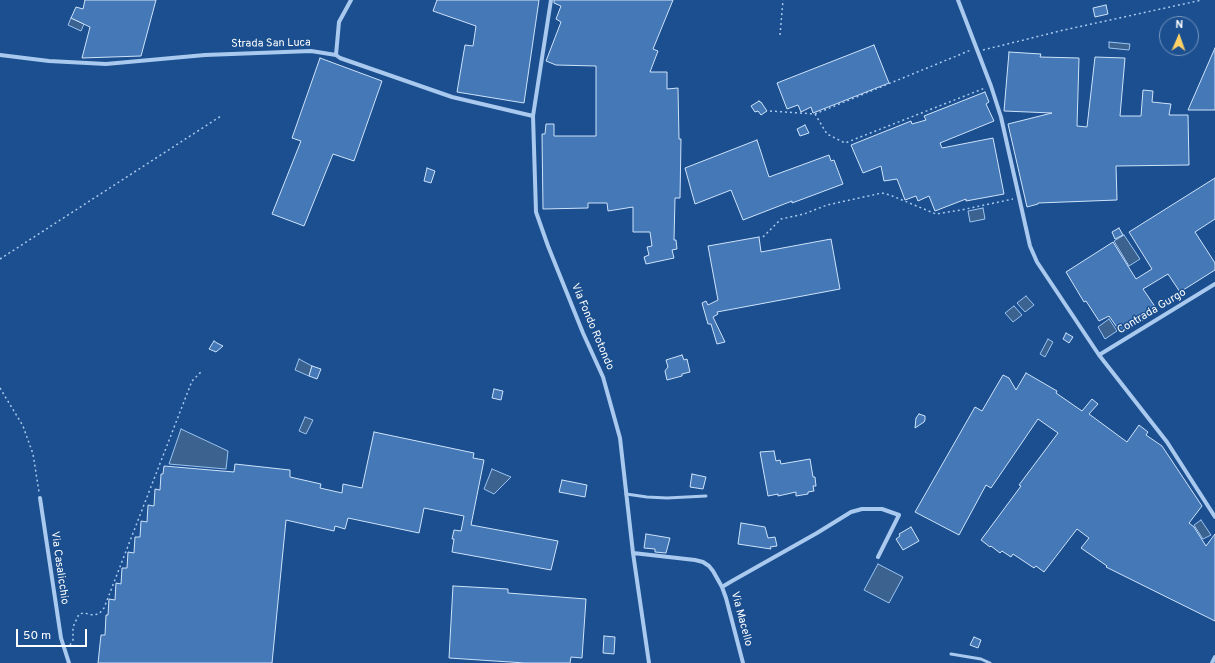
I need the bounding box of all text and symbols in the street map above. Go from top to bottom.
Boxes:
north arrow [1159,16,1199,56]
text: N [1175,18,1184,32]
street label: Strada San Luca [231,37,311,51]
street label: Via Fondo Rotondo [568,282,616,372]
street label: Contrada Gurgo [1115,286,1189,338]
street label: Via Casalicchio [47,530,71,606]
street label: Via Macello [727,590,755,648]
scale bar [18,621,89,647]
text: 50 m [23,628,51,644]

